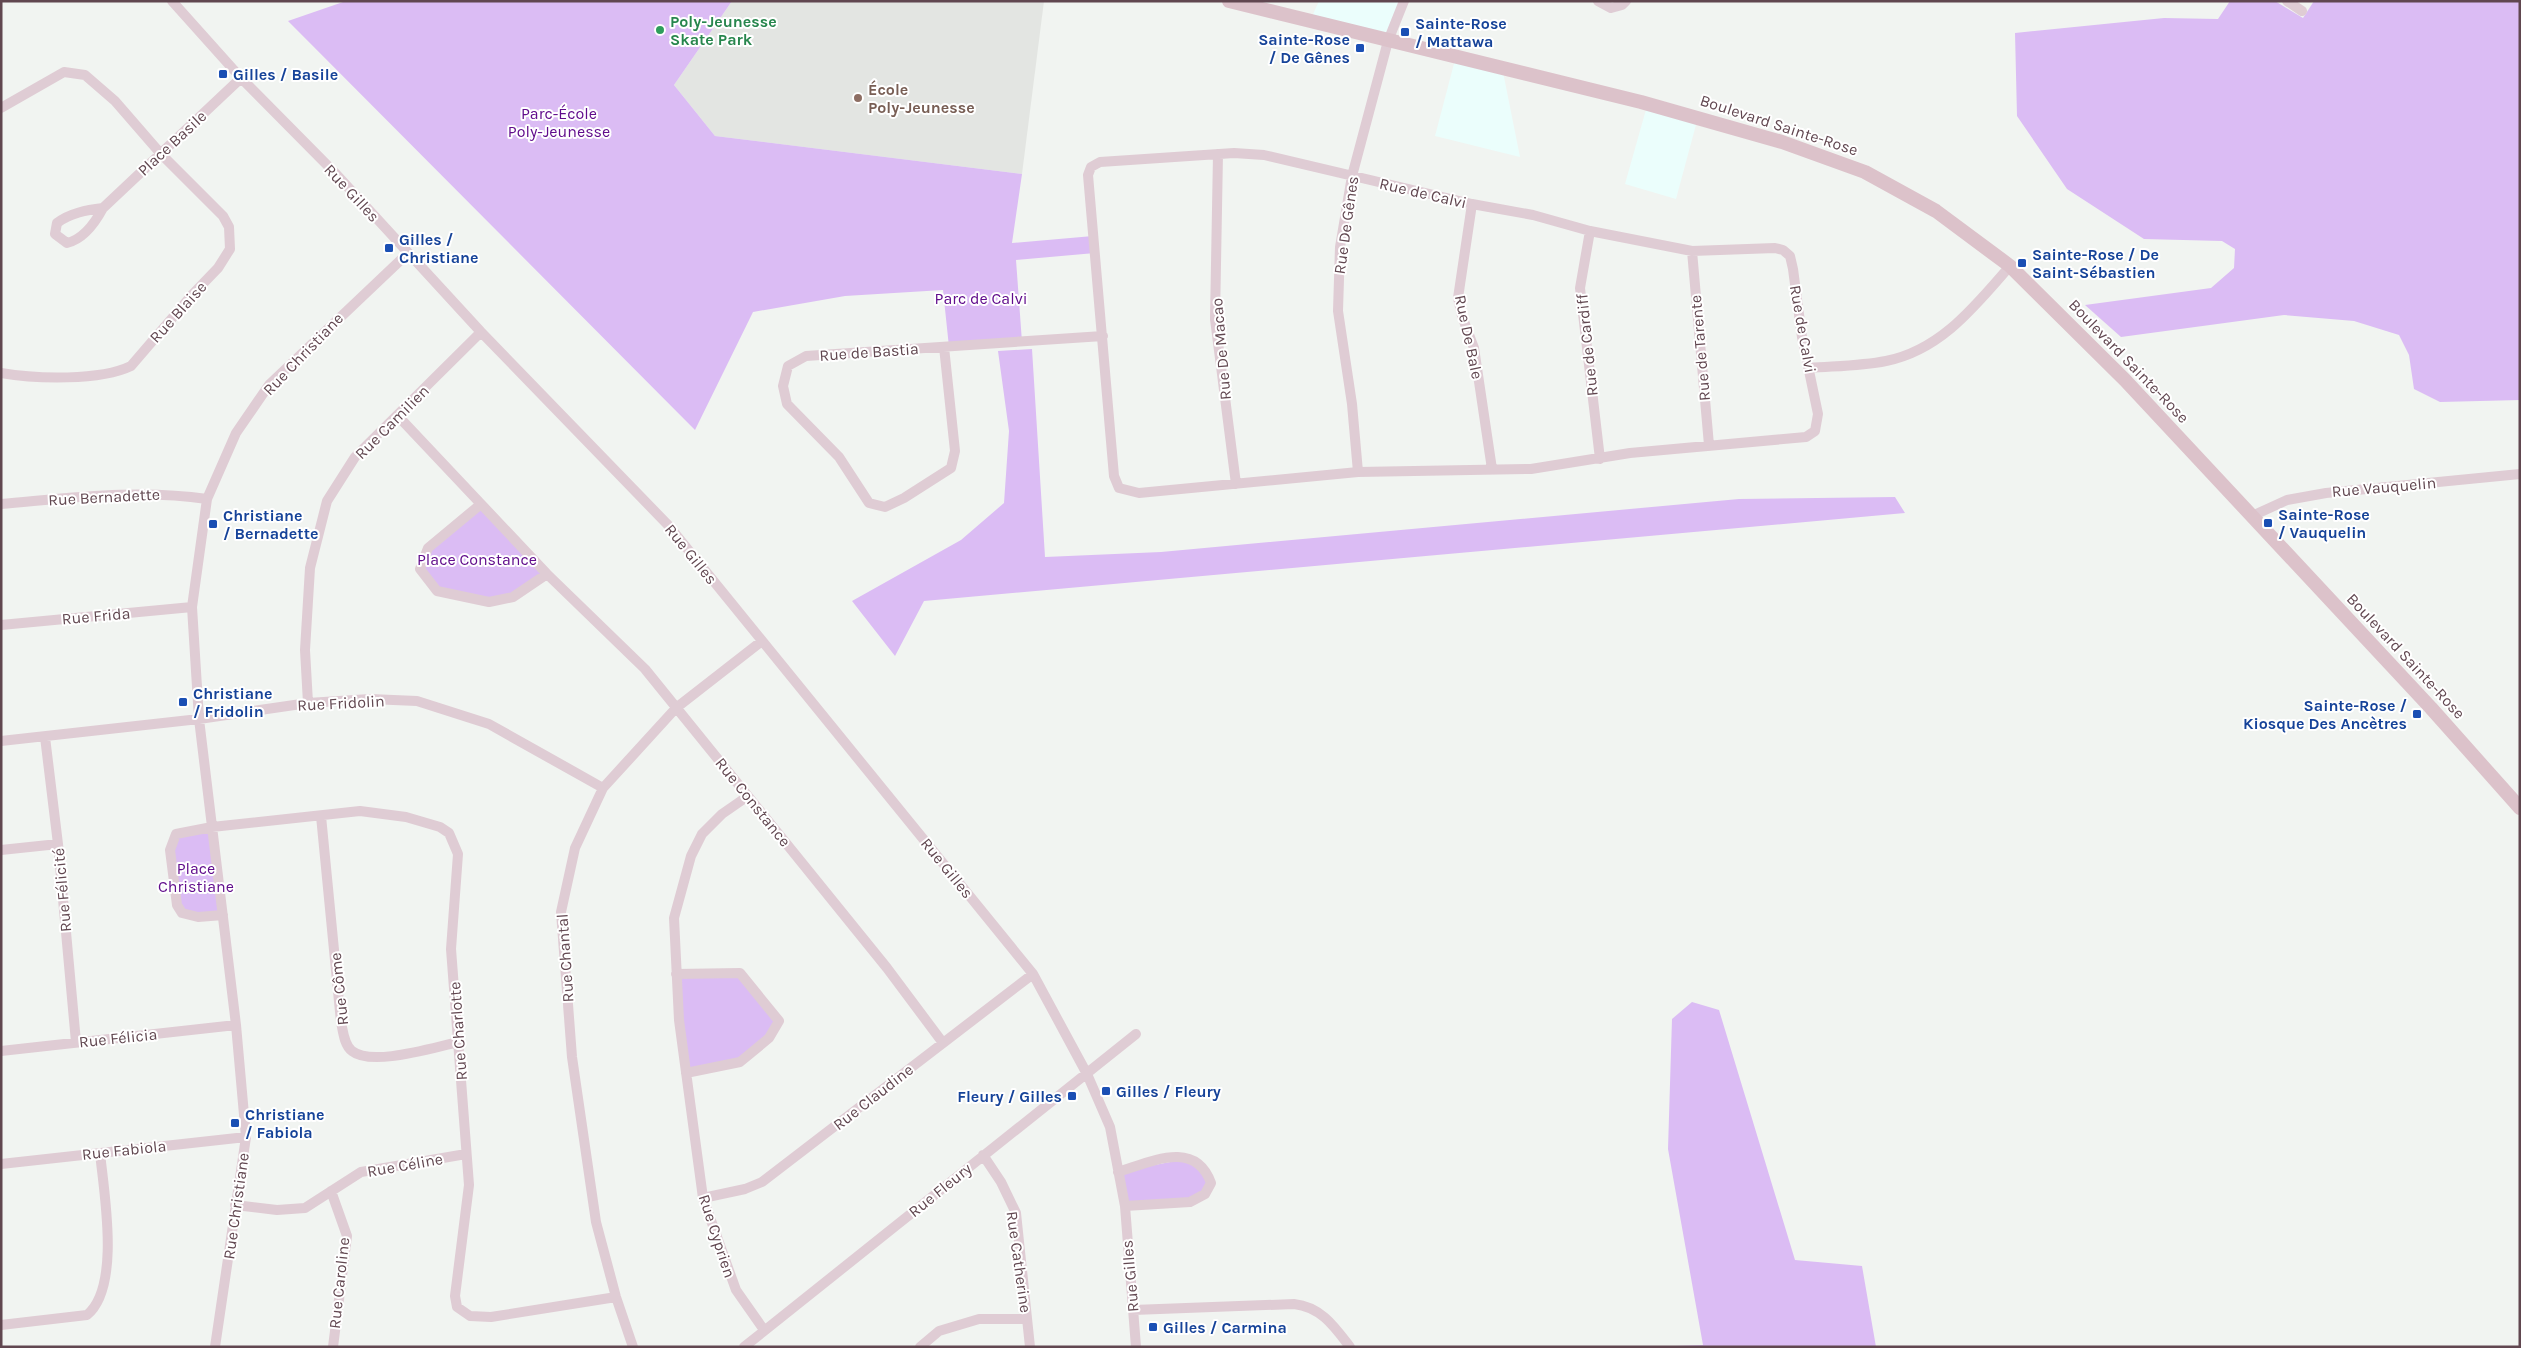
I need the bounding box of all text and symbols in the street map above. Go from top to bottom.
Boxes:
place label: Poly-Jeunesse Skate Park [670,12,777,49]
place label: Sainte-Rose / Mattawa [1415,14,1507,51]
marker: Poly-Jeunesse Skate Park [654,24,666,36]
marker: Sainte-Rose / Mattawa [1399,26,1411,38]
place label: Sainte-Rose / De Gênes [1258,30,1350,67]
marker: Sainte-Rose / De Gênes [1354,42,1366,54]
place label: Gilles / Basile [233,65,338,84]
marker: Gilles / Basile [217,68,229,80]
place label: École Poly-Jeunesse [868,80,975,117]
street label: Boulevard Sainte-Rose [1698,90,1860,160]
marker: École Poly-Jeunesse [852,92,864,104]
park label: Parc-École Poly-Jeunesse [508,104,610,141]
street label: Place Basile [134,106,210,180]
street label: Rue Gilles [320,160,384,226]
street label: Rue de Calvi [1378,174,1468,212]
street label: Rue De Gênes [1330,175,1362,275]
place label: Gilles / Christiane [399,230,478,267]
marker: Gilles / Christiane [383,242,395,254]
place label: Sainte-Rose / De Saint-Sébastien [2032,245,2159,282]
marker: Sainte-Rose / De Saint-Sébastien [2016,257,2028,269]
street label: Rue Blaise [145,277,211,347]
street label: Rue de Calvi [1786,284,1820,374]
park label: Parc de Calvi [935,289,1027,308]
street label: Rue de Cardiff [1572,292,1602,397]
street label: Rue De Bale [1451,293,1487,381]
street label: Rue de Tarente [1686,294,1714,402]
street label: Boulevard Sainte-Rose [2065,295,2193,427]
street label: Rue De Macao [1207,297,1235,401]
street label: Rue Christiane [259,309,347,399]
street label: Rue de Bastia [819,339,919,365]
street label: Rue Camilien [351,381,433,463]
street label: Rue Vauquelin [2331,473,2437,501]
street label: Rue Bernadette [48,485,160,509]
place label: Sainte-Rose / Vauquelin [2278,505,2370,542]
place label: Christiane / Bernadette [223,506,318,543]
marker: Sainte-Rose / Vauquelin [2262,517,2274,529]
marker: Christiane / Bernadette [207,518,219,530]
street label: Rue Gilles [661,520,721,588]
park label: Place Constance [417,550,537,569]
street label: Boulevard Sainte-Rose [2343,589,2469,723]
street label: Rue Frida [61,604,131,628]
place label: Christiane / Fridolin [193,684,272,721]
street label: Rue Fridolin [297,691,385,715]
marker: Christiane / Fridolin [177,696,189,708]
place label: Sainte-Rose / Kiosque Des Ancètres [2243,696,2407,733]
marker: Sainte-Rose / Kiosque Des Ancètres [2411,708,2423,720]
street label: Rue Constance [711,754,795,850]
street label: Rue Gilles [917,834,977,902]
street label: Rue Félicité [49,847,75,933]
park label: Place Christiane [158,859,234,896]
street label: Rue Chantal [552,913,578,1003]
street label: Rue Côme [326,952,352,1026]
street label: Rue Charlotte [445,981,471,1081]
street label: Rue Félicia [78,1024,158,1052]
street label: Rue Claudine [829,1060,917,1134]
place label: Gilles / Fleury [1116,1082,1221,1101]
marker: Gilles / Fleury [1100,1085,1112,1097]
place label: Fleury / Gilles [957,1087,1062,1106]
marker: Fleury / Gilles [1066,1090,1078,1102]
place label: Christiane / Fabiola [245,1105,324,1142]
marker: Christiane / Fabiola [229,1117,241,1129]
street label: Rue Fabiola [81,1136,167,1164]
street label: Rue Céline [366,1149,444,1181]
street label: Rue Christiane [219,1151,253,1261]
street label: Rue Fleury [905,1159,976,1221]
street label: Rue Cyprien [695,1192,739,1280]
street label: Rue Catherine [1002,1210,1036,1314]
street label: Rue Caroline [325,1236,353,1330]
street label: Rue Gilles [1117,1239,1143,1313]
place label: Gilles / Carmina [1163,1318,1287,1337]
marker: Gilles / Carmina [1147,1321,1159,1333]

